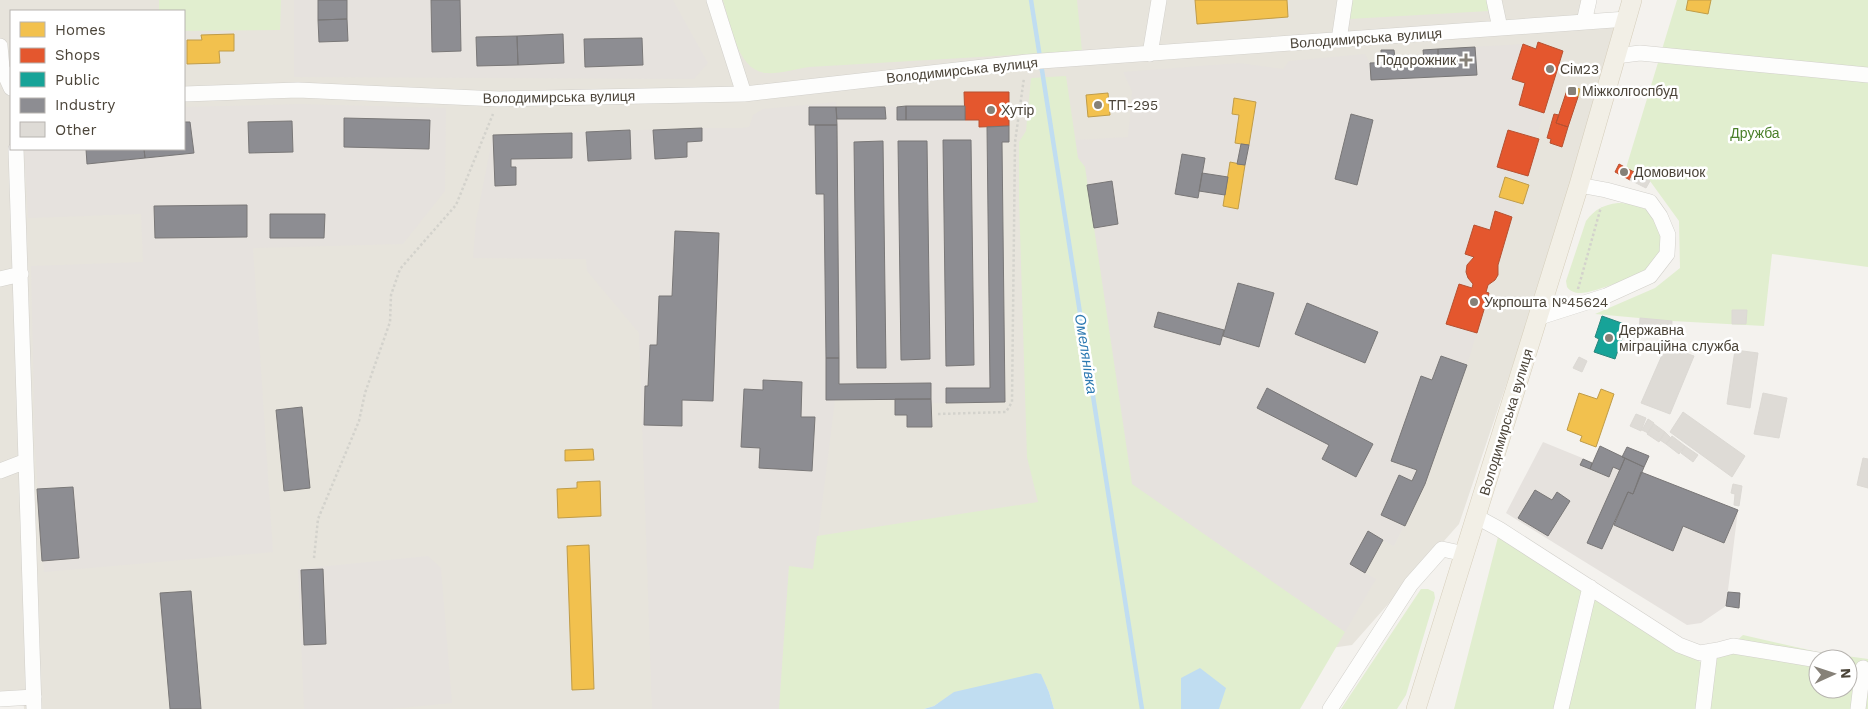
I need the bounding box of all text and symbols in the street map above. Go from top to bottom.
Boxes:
legend [10,10,185,150]
text: Homes [55,21,106,39]
street label: Володимирська вулиця [1289,25,1443,51]
text: Shops [55,46,100,64]
place label: Подорожник [1376,52,1457,68]
street label: Володимирська вулиця [885,54,1039,86]
marker: Подорожник [1460,54,1472,66]
place label: Сім23 [1560,61,1599,77]
marker: Сім23 [1544,63,1556,75]
text: Public [55,71,100,89]
place label: Міжколгоспбуд [1582,83,1678,99]
marker: Міжколгоспбуд [1566,85,1578,97]
street label: Володимирська вулиця [483,88,635,106]
text: Industry [55,96,116,114]
place label: ТП-295 [1108,97,1158,113]
marker: ТП-295 [1092,99,1104,111]
place label: Хутір [1001,102,1035,118]
marker: Хутір [985,104,997,116]
text: Other [55,121,97,139]
park label: Дружба [1730,125,1780,141]
place label: Домовичок [1634,164,1706,180]
marker: Домовичок [1618,166,1630,178]
place label: Укрпошта №45624 [1484,294,1608,310]
marker: Укрпошта №45624 [1468,296,1480,308]
water label: Омелянівка [1071,313,1101,395]
place label: Державна міграційна служба [1619,322,1739,354]
marker: Державна міграційна служба [1603,332,1615,344]
street label: Володимирська вулиця [1476,347,1536,497]
north arrow [1808,649,1858,699]
text: N [1838,668,1854,679]

